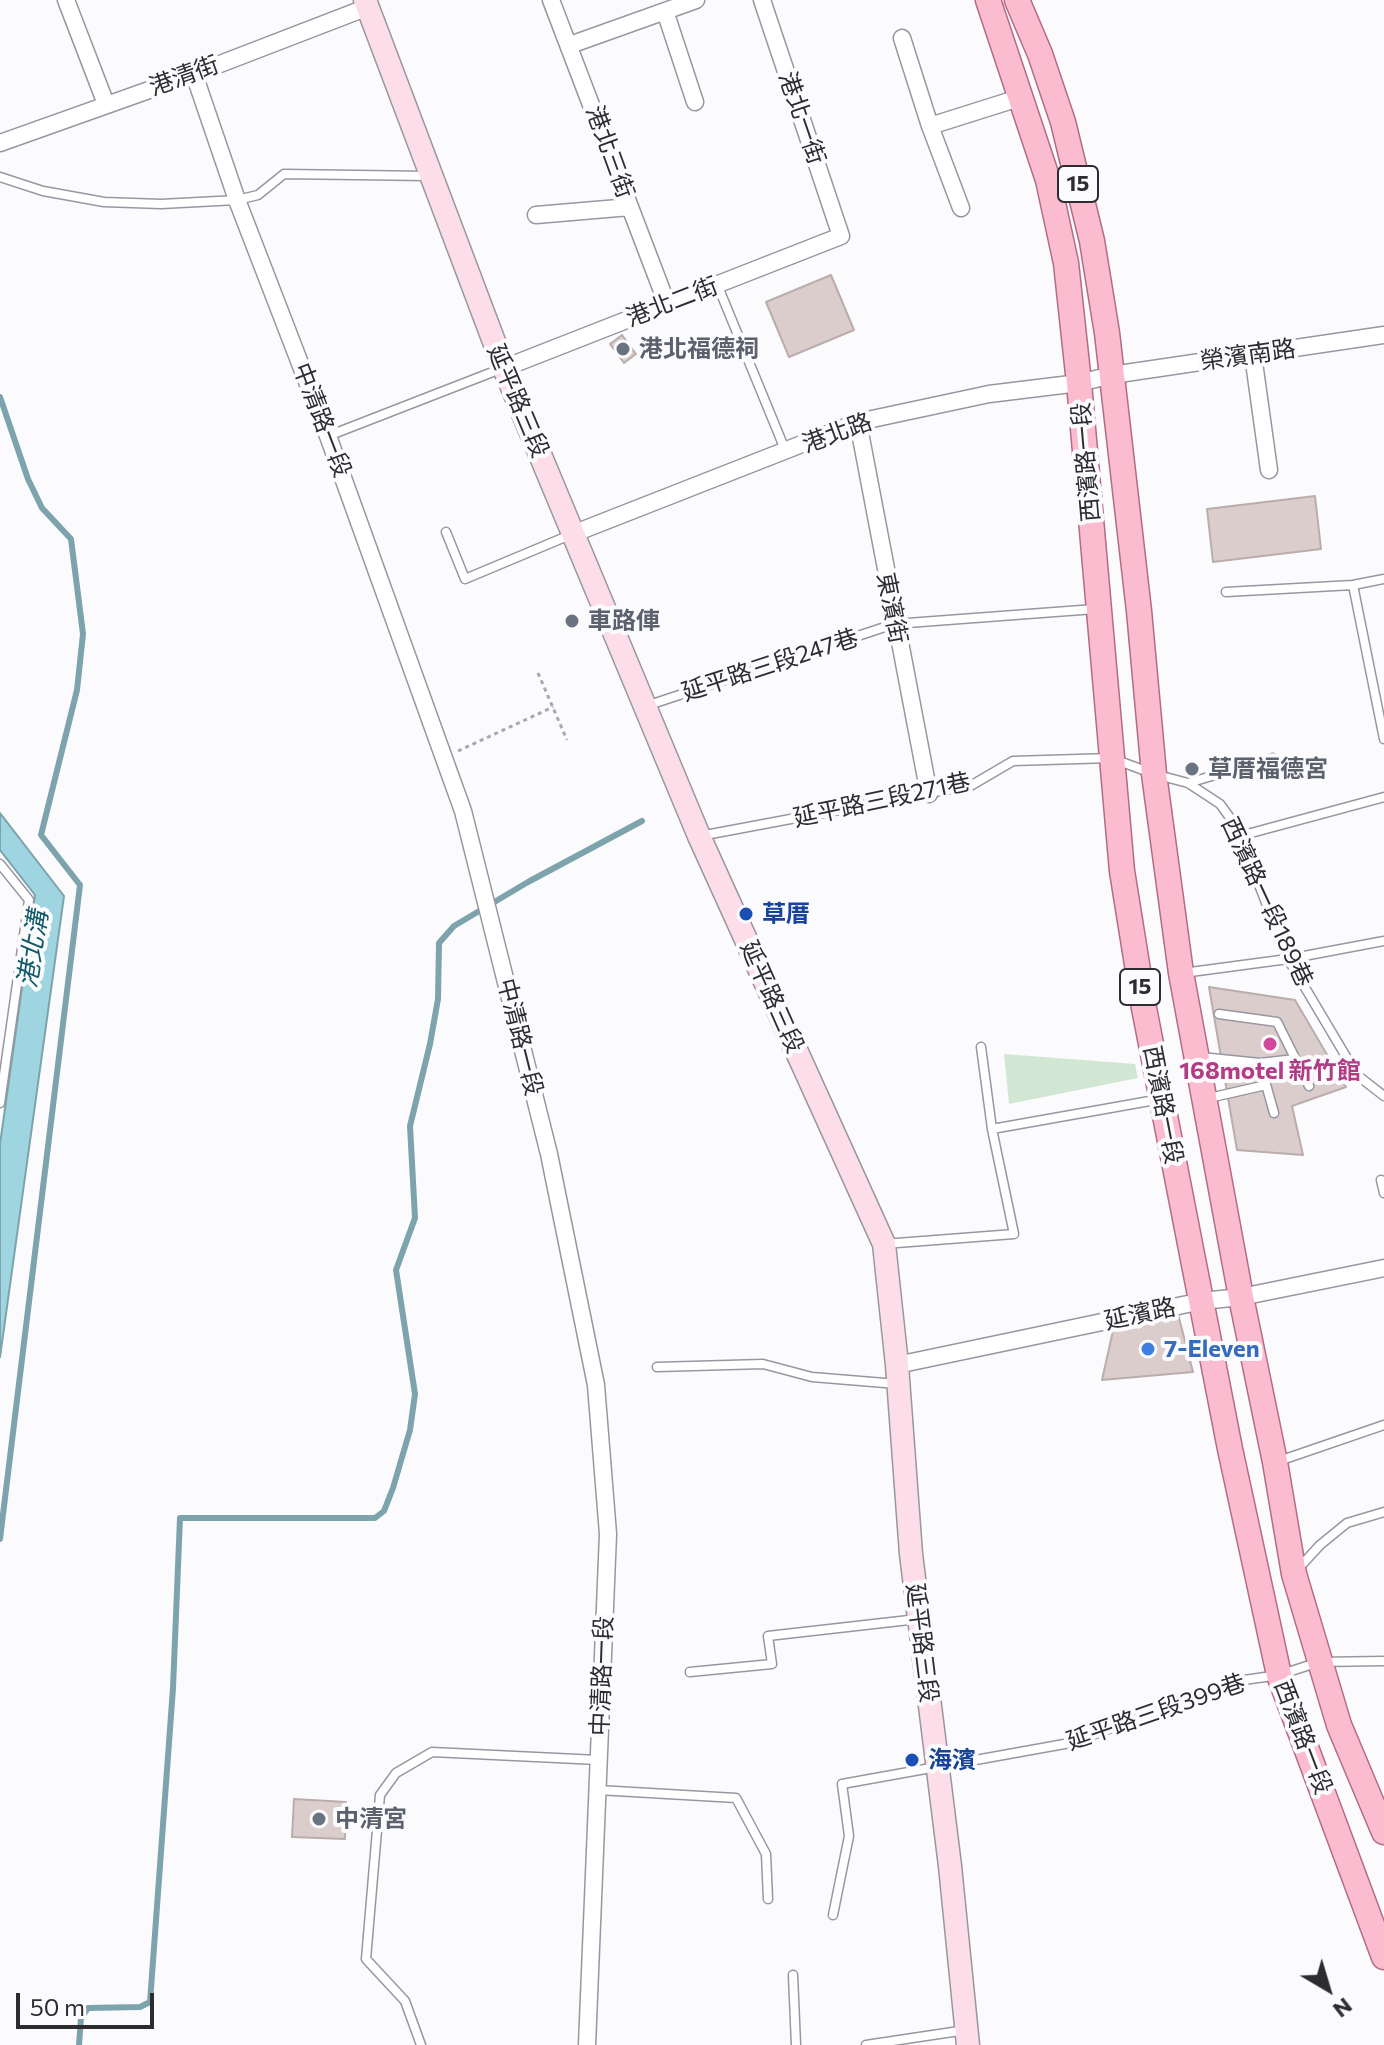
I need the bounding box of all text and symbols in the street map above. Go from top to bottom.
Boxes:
street label: 港清街 [145,50,223,102]
street label: 港北一街 [773,68,831,168]
street label: 港北三街 [580,102,640,202]
road number: 15 [1058,166,1098,202]
street label: 港北二街 [622,271,722,333]
street label: 榮濱南路 [1198,334,1298,376]
place label: 港北福德祠 [639,335,759,363]
street label: 延平路三段 [481,340,555,462]
marker: 港北福德祠 [614,340,632,358]
street label: 中清路一段 [287,359,357,481]
street label: 西濱路一段 [1066,401,1106,523]
street label: 港北路 [798,407,876,459]
street label: 東濱街 [871,570,913,646]
place label: 車路俥 [588,607,660,635]
marker: 車路俥 [563,612,581,630]
street label: 延平路三段247巷 [678,623,862,707]
place label: 草厝福德宮 [1208,755,1328,783]
marker: 草厝福德宮 [1183,760,1201,778]
street label: 延平路三段271巷 [791,767,973,833]
street label: 西濱路一段189巷 [1215,813,1319,991]
place label: 草厝 [762,900,810,928]
marker: 草厝 [737,905,755,923]
water label: 港北溝 [11,908,55,990]
street label: 延平路三段 [734,936,810,1058]
road number: 15 [1120,969,1160,1005]
street label: 中清路一段 [492,975,548,1099]
marker: 168motel 新竹館 [1261,1035,1279,1053]
street label: 西濱路一段 [1137,1043,1189,1167]
place label: 168motel 新竹館 [1179,1057,1361,1085]
street label: 延濱路 [1102,1292,1178,1336]
place label: 7-Eleven [1164,1335,1260,1363]
marker: 7-Eleven [1139,1340,1157,1358]
street label: 延平路三段 [900,1582,944,1704]
street label: 中清路一段 [586,1616,618,1736]
street label: 延平路三段399巷 [1063,1668,1249,1756]
street label: 西濱路一段 [1268,1676,1338,1798]
place label: 海濱 [928,1746,976,1774]
marker: 海濱 [903,1751,921,1769]
place label: 中清宮 [335,1805,407,1833]
marker: 中清宮 [310,1810,328,1828]
north arrow [1288,1949,1368,2029]
scale bar [20,1977,158,2027]
text: 50 m [30,1992,85,2021]
text: N [1328,1993,1358,2024]

